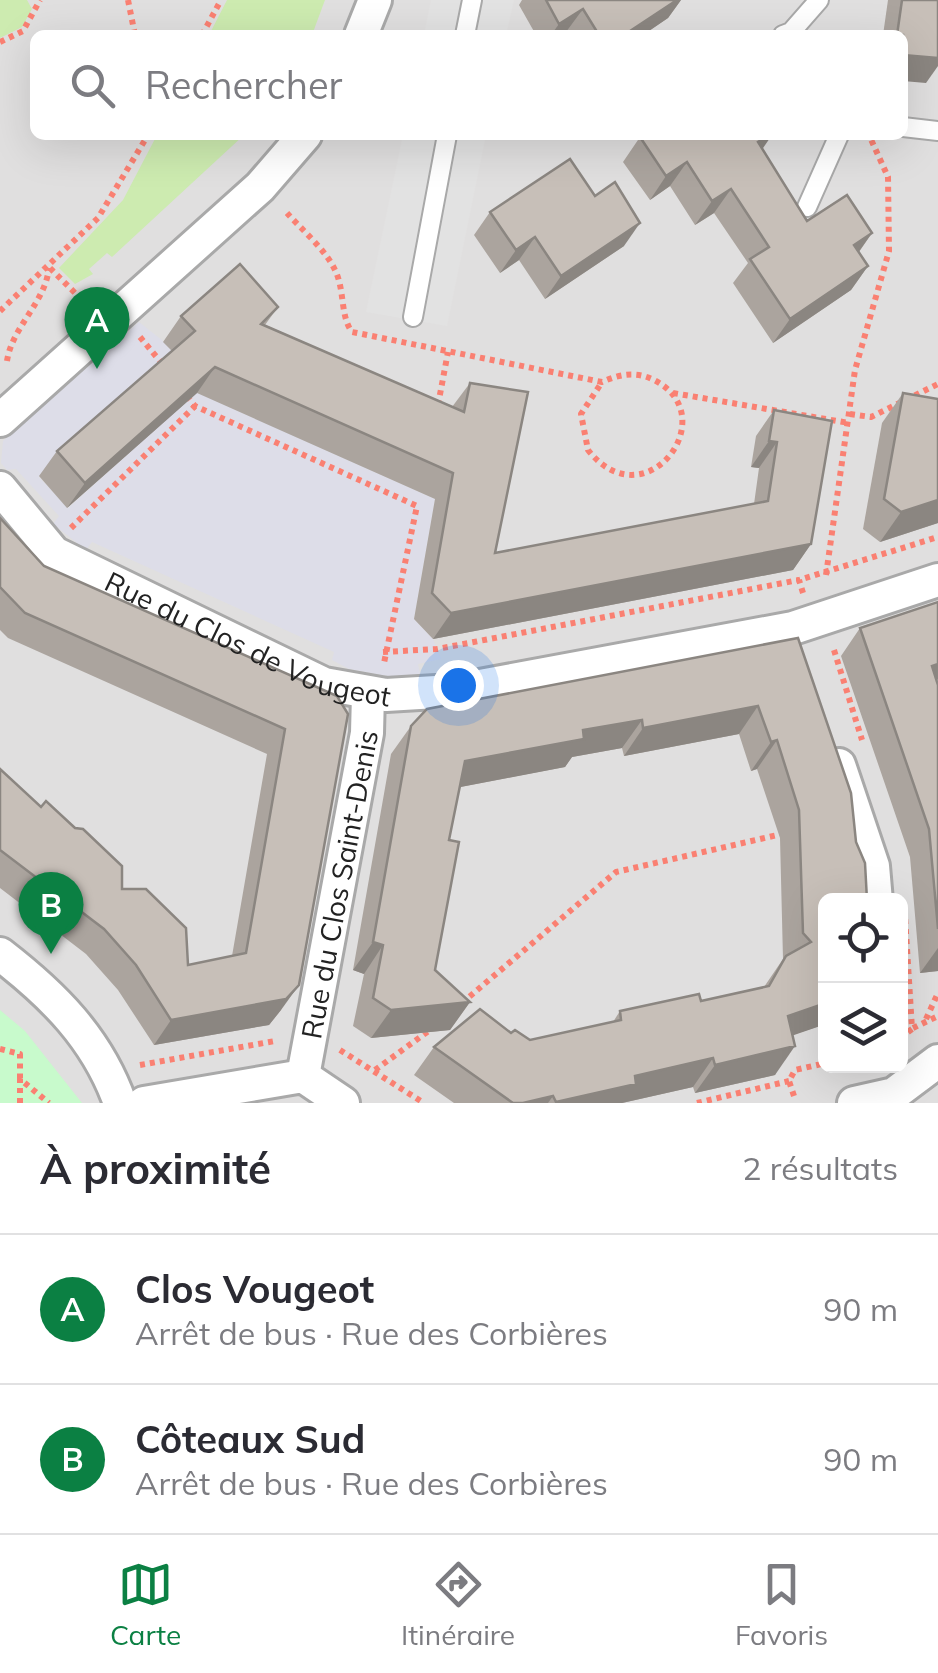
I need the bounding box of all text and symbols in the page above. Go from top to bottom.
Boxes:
search box [30,30,908,140]
icon: search [65,58,120,113]
text: Rechercher [145,61,342,109]
pin: A [64,286,130,369]
street label: Rue du Clos de Vougeot [100,563,394,713]
your location [433,660,484,711]
street label: Rue du Clos Saint-Denis [293,727,385,1042]
pin: B [18,872,84,954]
map controls [818,893,908,1073]
button: locate [818,893,908,983]
button: layers [818,983,908,1073]
text: À proximité [40,1142,271,1195]
text: 2 résultats [742,1148,898,1188]
text: Clos Vougeot [135,1265,374,1313]
text: A [60,1289,85,1329]
text: 90 m [823,1289,898,1329]
text: Arrêt de bus · Rue des Corbières [135,1313,608,1353]
text: Côteaux Sud [135,1415,365,1463]
text: B [61,1439,84,1479]
text: 90 m [823,1439,898,1479]
text: Arrêt de bus · Rue des Corbières [135,1463,608,1503]
tab: Carte [110,1557,181,1652]
tab: Itinéraire [401,1557,515,1652]
tab: Favoris [735,1557,828,1652]

